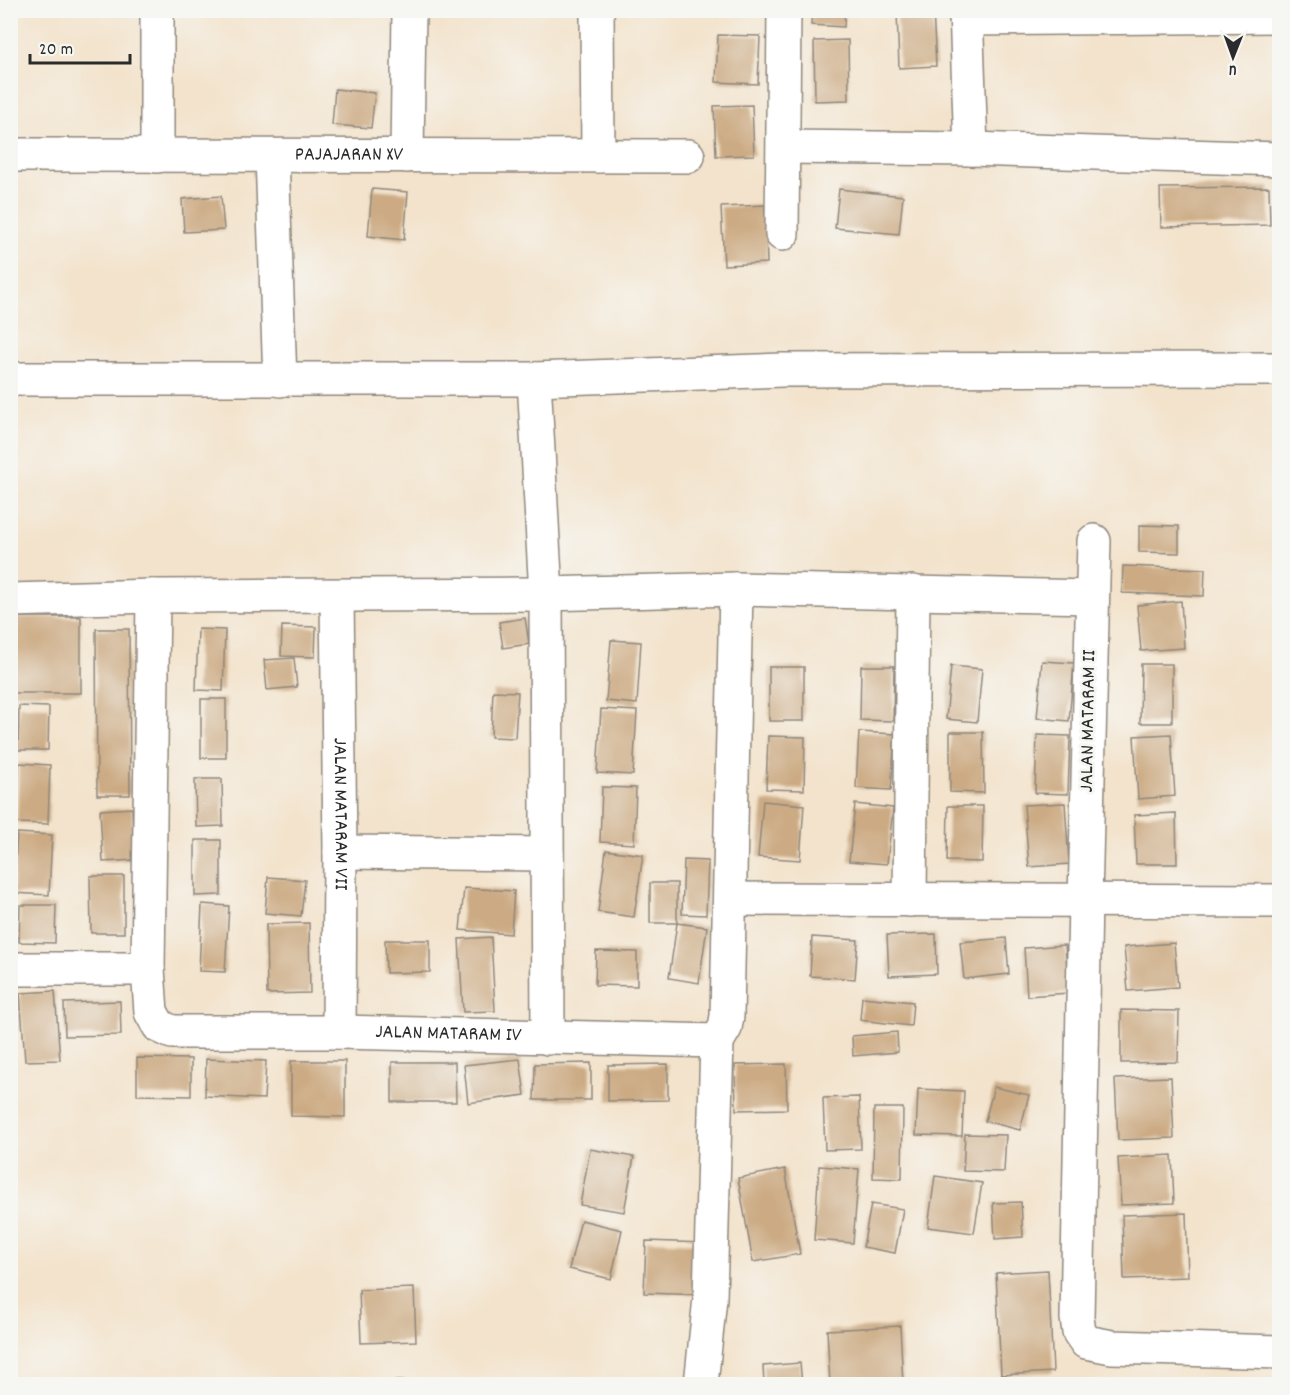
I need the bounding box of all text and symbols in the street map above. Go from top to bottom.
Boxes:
scale bar [30,27,130,65]
north arrow [1203,27,1263,87]
text: 20 m [39,38,73,63]
text: U [1228,58,1237,81]
street label: PAJAJARAN XV [295,141,404,170]
street label: JALAN MATARAM II [1074,649,1104,793]
street label: JALAN MATARAM VII [325,738,354,890]
street label: JALAN MATARAM IV [375,1019,522,1050]

